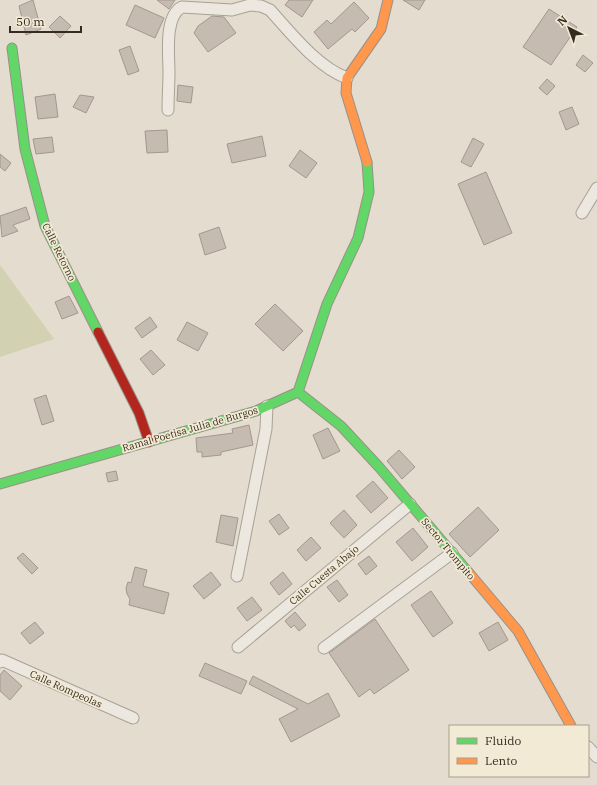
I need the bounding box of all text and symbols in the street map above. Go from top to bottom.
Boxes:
scale bar [10,8,81,34]
north arrow [549,8,589,48]
text: N [554,12,570,29]
text: 50 m [16,14,45,29]
street label: Calle Retorno [39,221,79,284]
street label: Ramal Poetisa Julia de Burgos [121,403,259,455]
street label: Sector Trompito [418,515,478,583]
street label: Calle Cuesta Abajo [287,542,362,608]
street label: Calle Rompeolas [28,667,104,711]
legend [449,725,589,777]
text: Fluido [485,733,522,748]
text: Lento [485,753,517,768]

